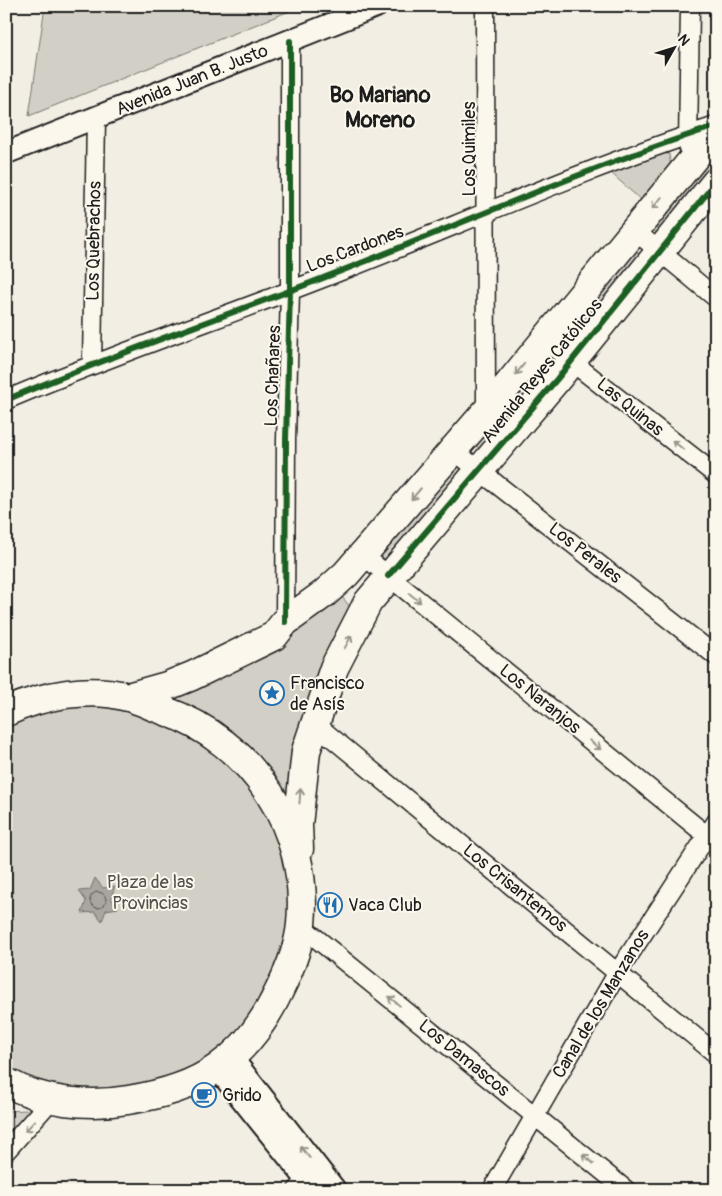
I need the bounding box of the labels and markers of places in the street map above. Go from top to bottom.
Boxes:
place label: Francisco de Asís [290,672,365,716]
place icon: Francisco de Asís [259,680,285,706]
restaurant icon: Vaca Club [317,892,343,918]
place label: Vaca Club [348,894,422,917]
cafe icon: Grido [191,1082,217,1108]
place label: Grido [222,1084,262,1107]

